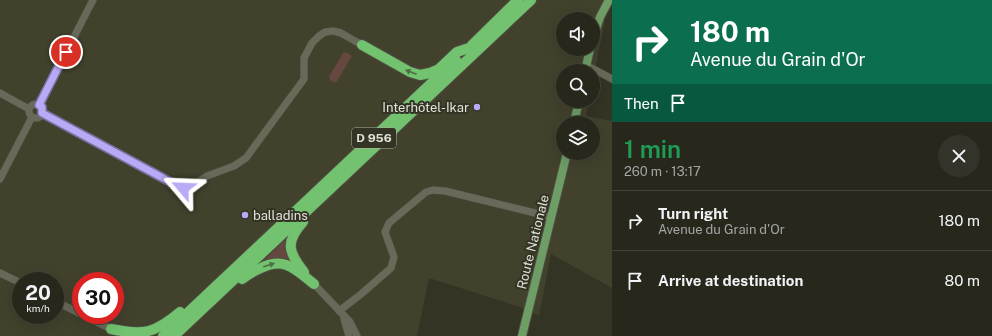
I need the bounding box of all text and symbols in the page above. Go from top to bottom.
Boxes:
map controls [556,12,600,160]
button: sound [556,12,600,56]
text: 180 m [690,15,770,48]
icon: right [624,16,676,68]
pin [49,35,83,69]
icon: arrive [55,41,77,63]
text: Avenue du Grain d'Or [690,49,866,70]
button: search [556,64,600,108]
one-way arrow [404,68,416,74]
icon: arrive [667,92,689,114]
text: Then [624,95,659,112]
place label: Interhôtel-Ikar [382,100,469,115]
marker: Interhôtel-Ikar [472,102,482,112]
button: layers [556,116,600,160]
road number: D 956 [352,128,396,148]
text: 1 min [624,135,681,163]
button: close [938,135,980,177]
text: 260 m · 13:17 [624,164,701,179]
position arrow [162,167,204,209]
street label: Route Nationale [514,193,552,291]
text: Turn right [658,205,728,222]
place label: balladins [253,208,308,223]
marker: balladins [240,210,250,220]
icon: right [624,210,646,232]
text: 180 m [938,212,980,229]
text: Avenue du Grain d'Or [658,222,785,237]
one-way arrow [263,262,275,268]
icon: arrive [624,270,646,292]
speed limit sign: 30 [72,272,124,324]
text: Arrive at destination [658,272,803,289]
text: 80 m [945,272,980,289]
text: 20 [25,281,51,305]
text: km/h [26,302,50,314]

